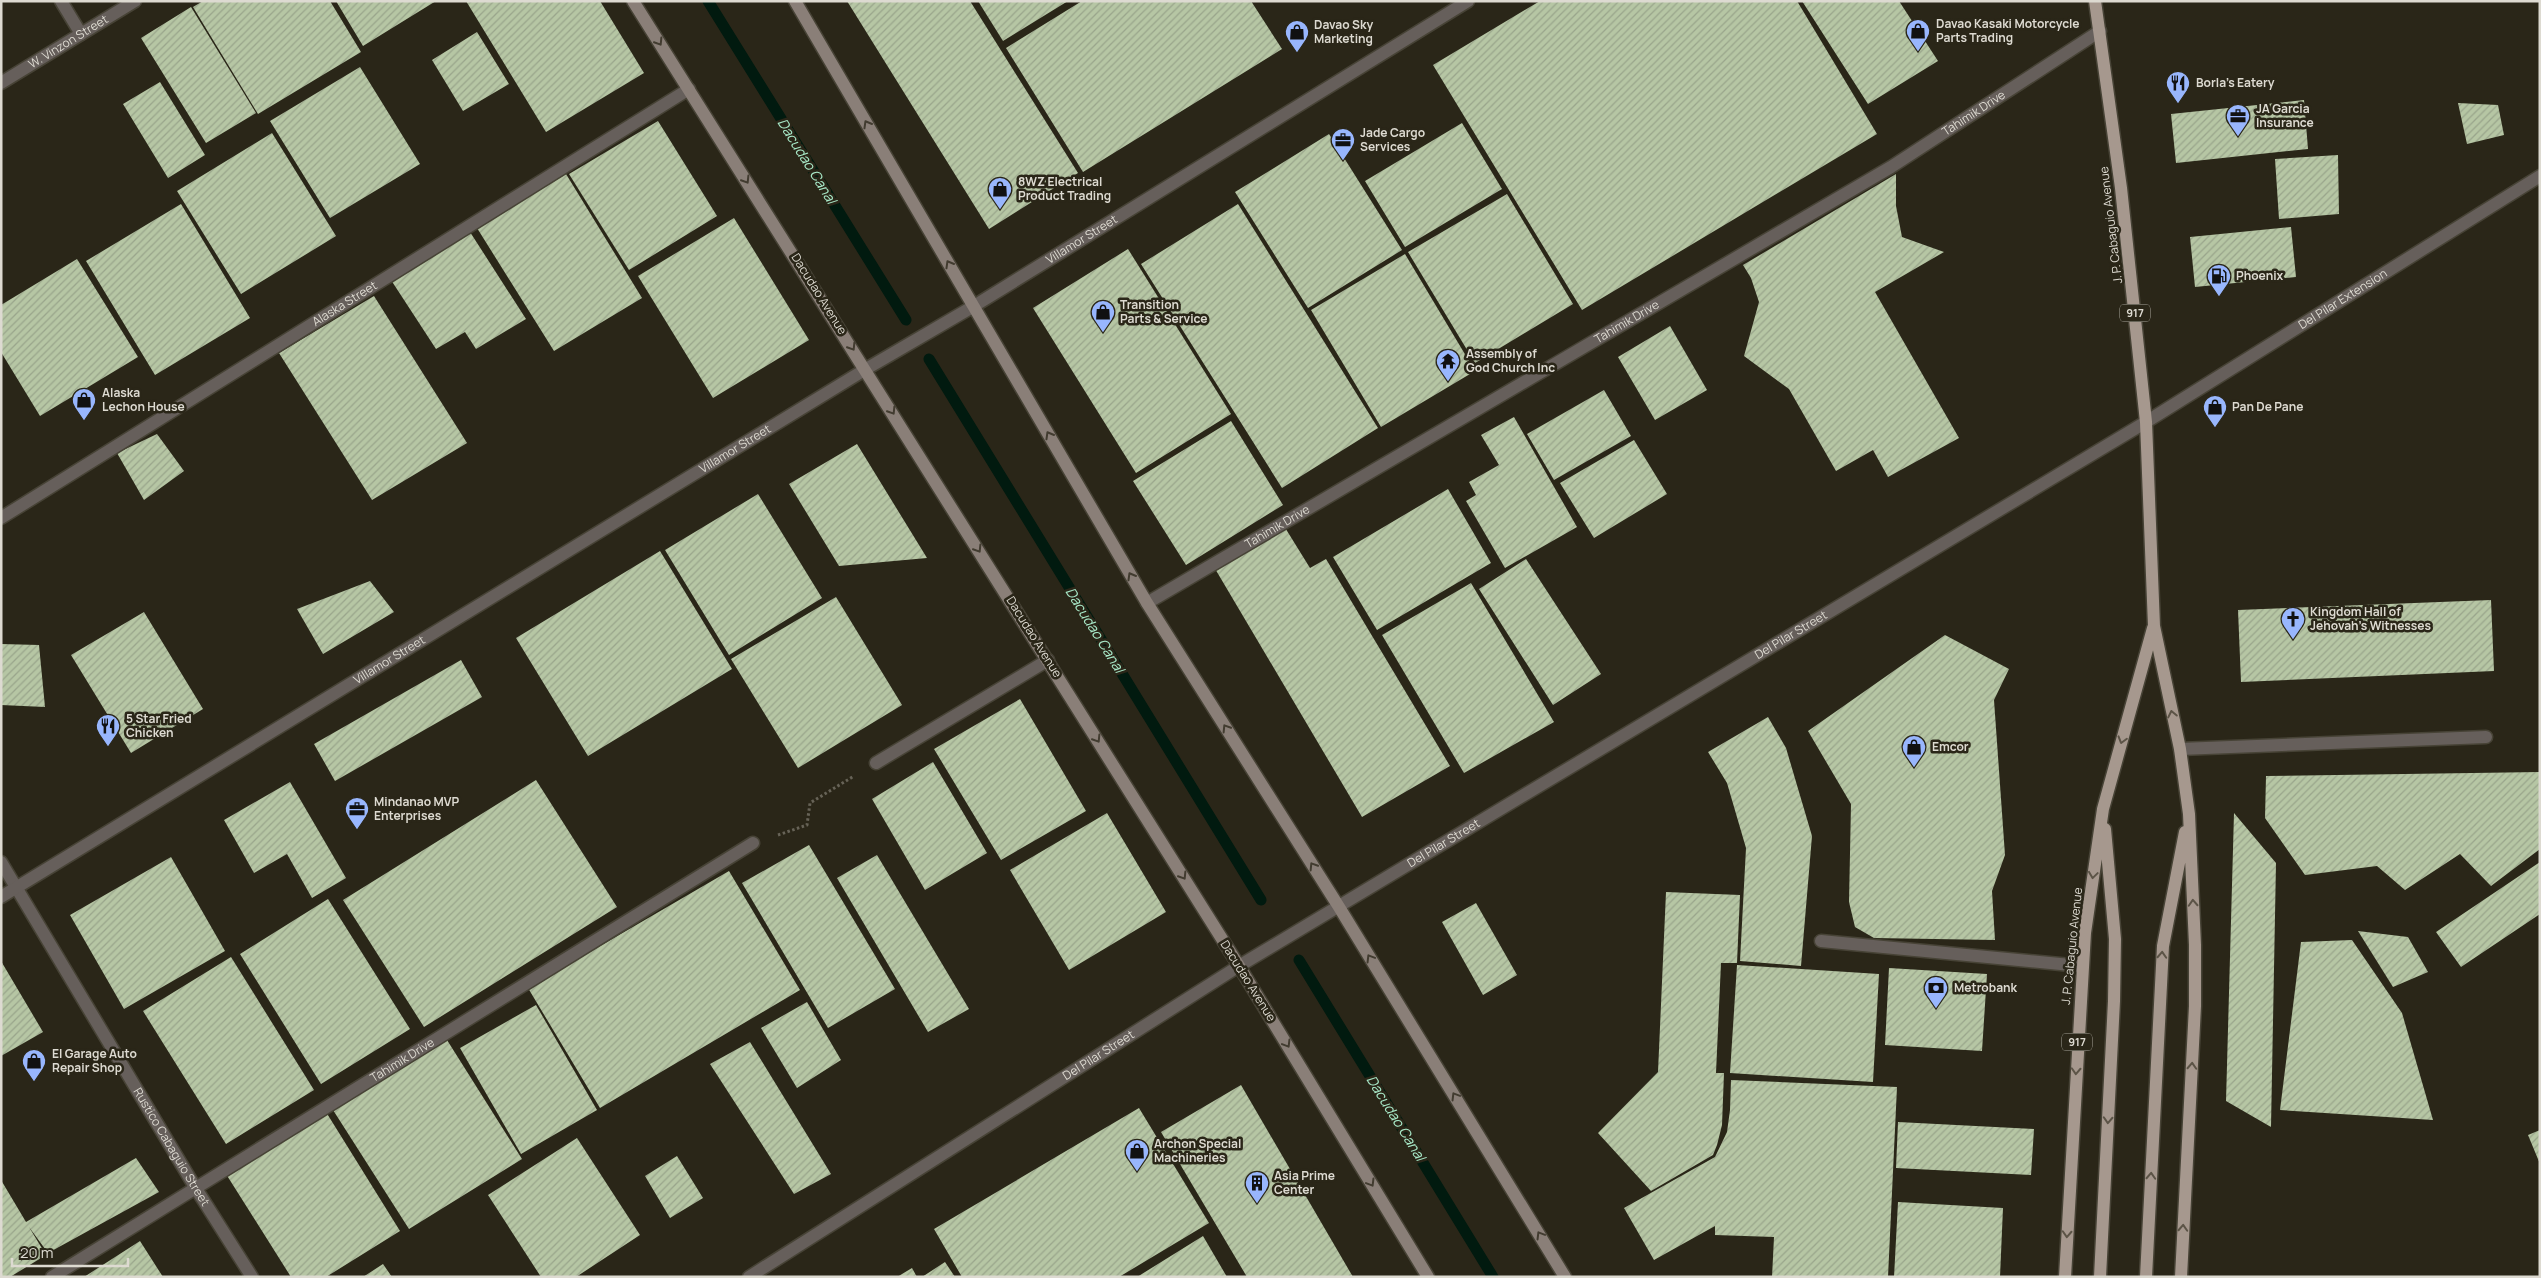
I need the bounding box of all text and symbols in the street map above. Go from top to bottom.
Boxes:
street label: W. Vinzon Street [25,10,111,72]
place label: Davao Kasaki Motorcycle Parts Trading [1936,15,2079,46]
place label: Davao Sky Marketing [1314,16,1373,47]
shop icon: Davao Kasaki Motorcycle Parts Trading [1905,18,1931,52]
shop icon: Davao Sky Marketing [1284,19,1310,53]
one-way arrow [653,37,663,46]
restaurant icon: Borla's Eatery [2165,70,2191,104]
place label: Borla's Eatery [2196,74,2275,91]
street label: Tahimik Drive [1938,86,2008,140]
place label: JA Garcia Insurance [2256,100,2314,131]
office icon: JA Garcia Insurance [2225,103,2251,137]
water label: Dacudao Canal [774,114,842,209]
one-way arrow [864,121,874,130]
place label: Jade Cargo Services [1360,124,1425,155]
office icon: Jade Cargo Services [1330,127,1356,161]
street label: J. P. Cabaguio Avenue [2095,166,2126,285]
place label: 8WZ Electrical Product Trading [1018,173,1111,204]
one-way arrow [740,174,750,183]
shop icon: 8WZ Electrical Product Trading [987,176,1013,210]
street label: Villamor Street [1042,210,1121,268]
street label: Dacudao Avenue [788,250,851,338]
one-way arrow [946,261,956,270]
fuel station icon: Phoenix [2206,263,2232,297]
street label: Del Pilar Extension [2295,265,2390,333]
place label: Phoenix [2236,267,2284,284]
street label: Alaska Street [309,276,380,330]
place label: Transition Parts & Service [1120,296,1208,327]
street label: Tahimik Drive [1591,296,1662,347]
shop icon: Transition Parts & Service [1090,299,1116,333]
road number: 917 [2120,304,2150,322]
one-way arrow [846,341,855,350]
place label: Assembly of God Church Inc [1466,345,1555,376]
temple icon: Assembly of God Church Inc [1435,348,1461,382]
place label: Alaska Lechon House [102,384,185,415]
shop icon: Alaska Lechon House [71,387,97,421]
shop icon: Pan De Pane [2202,394,2228,428]
place label: Pan De Pane [2232,398,2303,415]
one-way arrow [886,405,895,414]
street label: Villamor Street [696,420,774,477]
one-way arrow [1045,432,1055,441]
street label: Tahimik Drive [1241,501,1313,552]
one-way arrow [972,543,982,552]
one-way arrow [1127,572,1137,581]
water label: Dacudao Canal [1062,583,1130,678]
street label: Dacudao Avenue [1003,593,1066,681]
place label: Kingdom Hall of Jehovah's Witnesses [2310,603,2432,634]
street label: Del Pilar Street [1751,606,1830,663]
church icon: Kingdom Hall of Jehovah's Witnesses [2280,606,2306,640]
street label: Villamor Street [350,631,428,688]
one-way arrow [2168,709,2178,718]
place label: 5 Star Fried Chicken [126,710,192,741]
restaurant icon: 5 Star Fried Chicken [95,713,121,747]
one-way arrow [1223,725,1232,734]
one-way arrow [1090,733,1100,742]
shop icon: Emcor [1901,734,1927,768]
one-way arrow [2117,736,2128,745]
place label: Emcor [1932,738,1969,755]
place label: Mindanao MVP Enterprises [374,793,460,824]
office icon: Mindanao MVP Enterprises [344,796,370,830]
street label: Del Pilar Street [1404,814,1483,871]
one-way arrow [1310,862,1319,871]
one-way arrow [1177,871,1186,880]
one-way arrow [2088,871,2099,879]
street label: J. P. Cabaguio Avenue [2057,886,2086,1005]
one-way arrow [2188,899,2199,907]
street label: Dacudao Avenue [1217,937,1280,1025]
one-way arrow [2157,951,2168,959]
one-way arrow [1367,954,1377,963]
bank icon: Metrobank [1923,975,1949,1009]
place label: Metrobank [1954,979,2018,996]
street label: Del Pilar Street [1059,1026,1138,1084]
street label: Tahimik Drive [367,1033,437,1086]
road number: 917 [2062,1034,2092,1050]
one-way arrow [1280,1039,1290,1048]
place label: El Garage Auto Repair Shop [52,1045,137,1076]
shop icon: El Garage Auto Repair Shop [21,1048,47,1082]
one-way arrow [2186,1062,2197,1070]
one-way arrow [2070,1068,2081,1076]
water label: Dacudao Canal [1363,1071,1431,1166]
street label: Rustico Cabaguio Street [130,1084,214,1209]
one-way arrow [1452,1093,1462,1102]
one-way arrow [2102,1116,2113,1124]
place label: Archon Special Machineries [1154,1135,1241,1166]
shop icon: Archon Special Machineries [1124,1138,1150,1172]
place label: Asia Prime Center [1274,1167,1335,1198]
building icon: Asia Prime Center [1244,1170,1270,1204]
one-way arrow [2146,1171,2157,1179]
one-way arrow [1365,1178,1375,1187]
one-way arrow [2178,1224,2189,1232]
one-way arrow [2062,1230,2073,1238]
one-way arrow [1537,1232,1546,1241]
scale bar [12,1236,129,1268]
text: 20 m [20,1242,53,1263]

